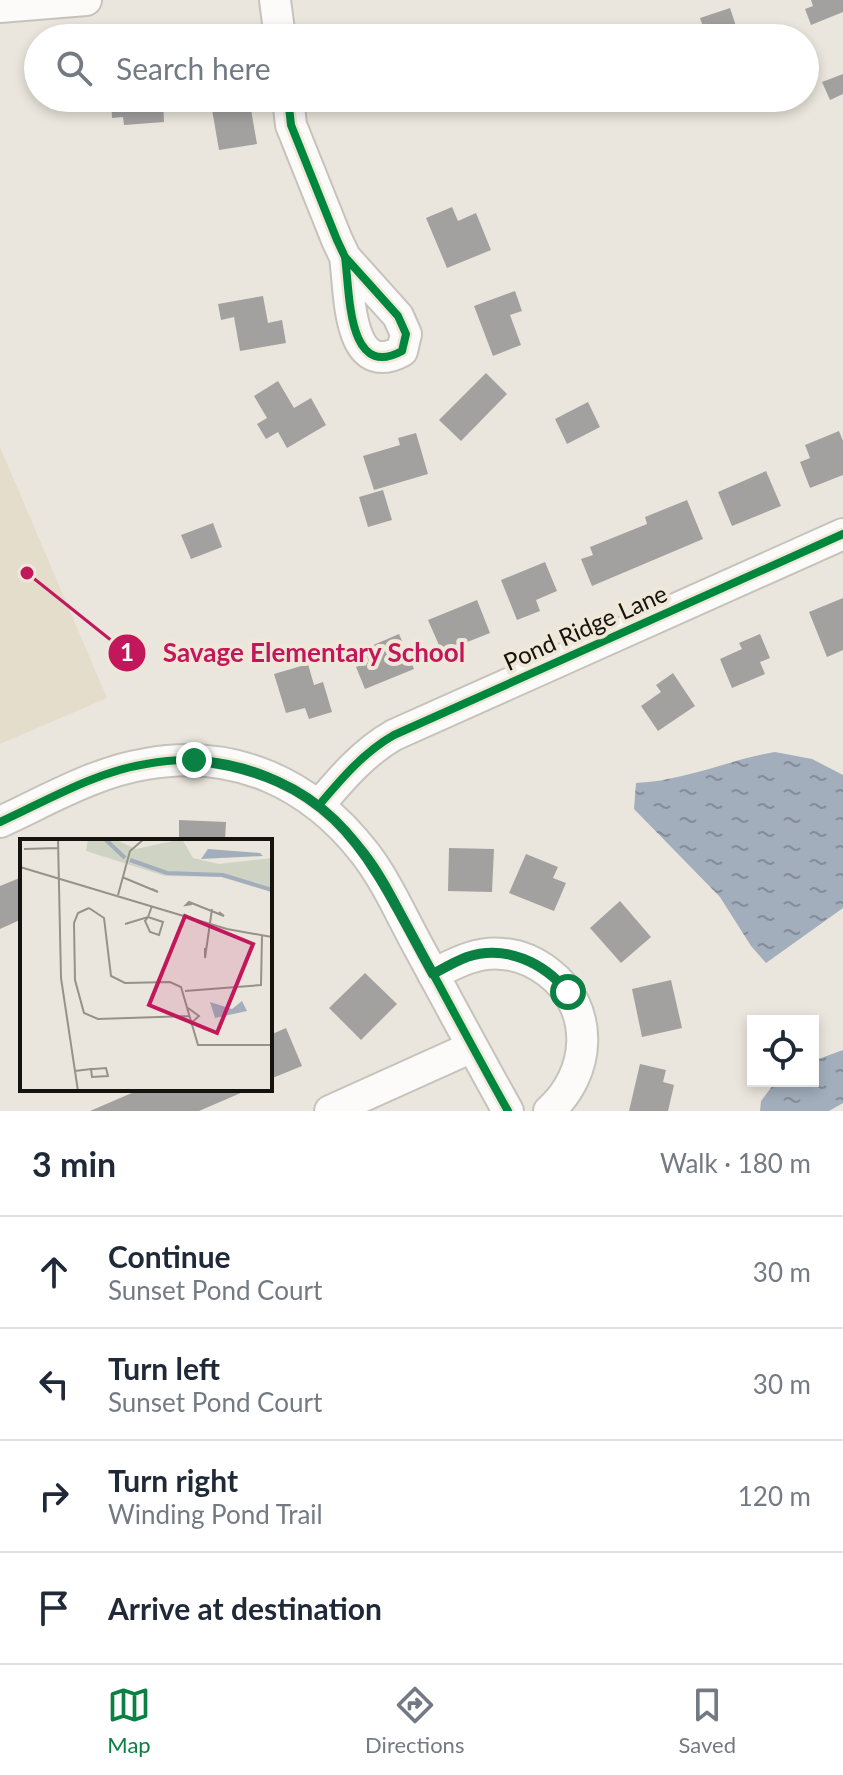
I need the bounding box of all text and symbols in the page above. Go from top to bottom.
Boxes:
search box [24,24,819,112]
icon: search [52,46,96,90]
text: Search here [116,50,271,86]
street label: Pond Ridge Lane [499,578,671,676]
callout: Savage Elementary School [107,628,482,678]
text: Savage Elementary School [163,636,465,668]
text: 1 [120,637,134,666]
route end [176,742,212,778]
inset map [20,839,272,1091]
route start [550,974,586,1010]
map controls [747,1015,819,1087]
button: locate [747,1015,819,1087]
text: 3 min [32,1143,116,1184]
text: Walk · 180 m [660,1147,811,1179]
text: Continue [108,1238,231,1274]
icon: ahead [32,1250,76,1294]
text: 30 m [753,1256,811,1288]
text: Sunset Pond Court [108,1274,322,1306]
text: Turn left [108,1350,220,1386]
icon: left [32,1362,76,1406]
text: 30 m [753,1368,811,1400]
text: Sunset Pond Court [108,1386,322,1418]
text: Turn right [108,1462,238,1498]
icon: right [32,1474,76,1518]
text: 120 m [738,1480,811,1512]
text: Winding Pond Trail [108,1498,323,1530]
icon: arrive [32,1586,76,1630]
text: Arrive at destination [108,1590,382,1626]
tab: Map [107,1683,151,1758]
tab: Directions [365,1683,464,1758]
tab: Saved [678,1683,736,1758]

